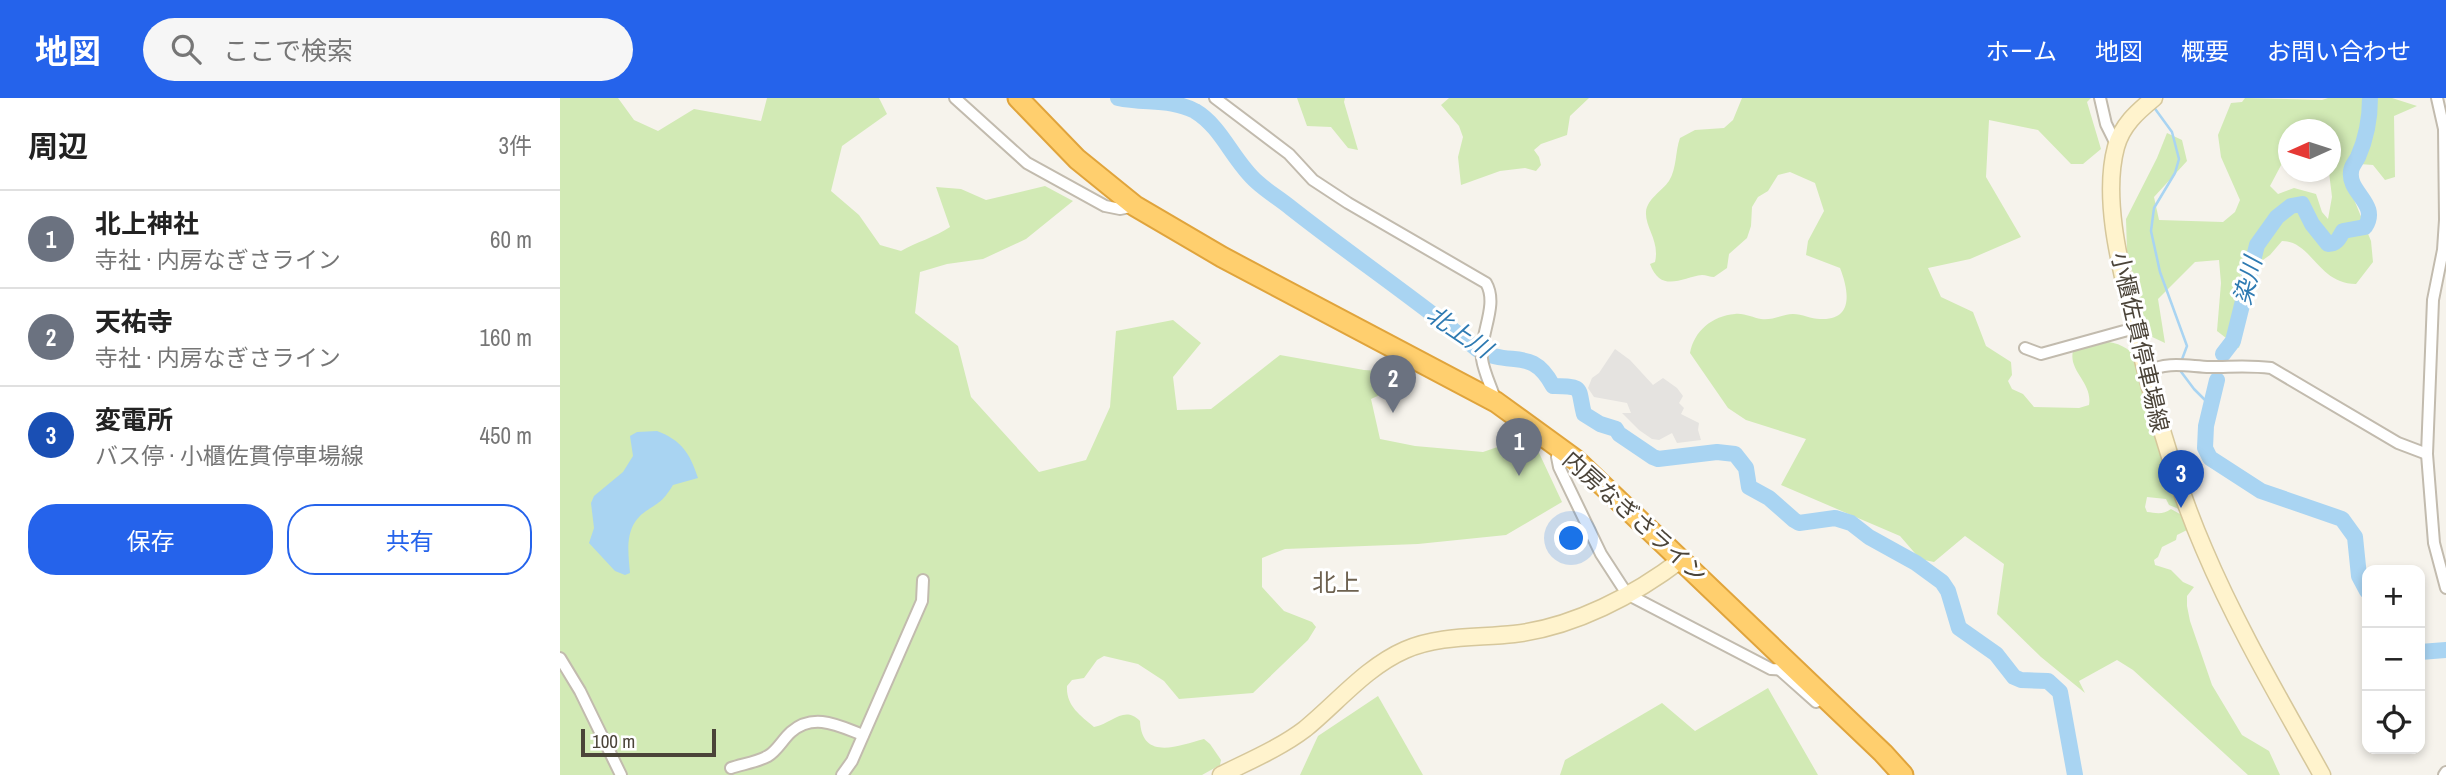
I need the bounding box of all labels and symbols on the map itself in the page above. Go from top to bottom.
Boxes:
north arrow [2278,119,2341,182]
street label: 小櫃佐貫停車場線 [2105,249,2176,435]
water label: 染川 [2226,251,2269,308]
water label: 北上川 [1421,298,1501,366]
pin: 2 [1370,355,1416,413]
pin: 1 [1496,418,1542,476]
street label: 内房なぎさライン [1557,444,1714,590]
pin: 3 [2158,450,2204,508]
your location [1554,521,1588,555]
district label: 北上 [1312,566,1360,598]
scale bar [581,726,716,758]

